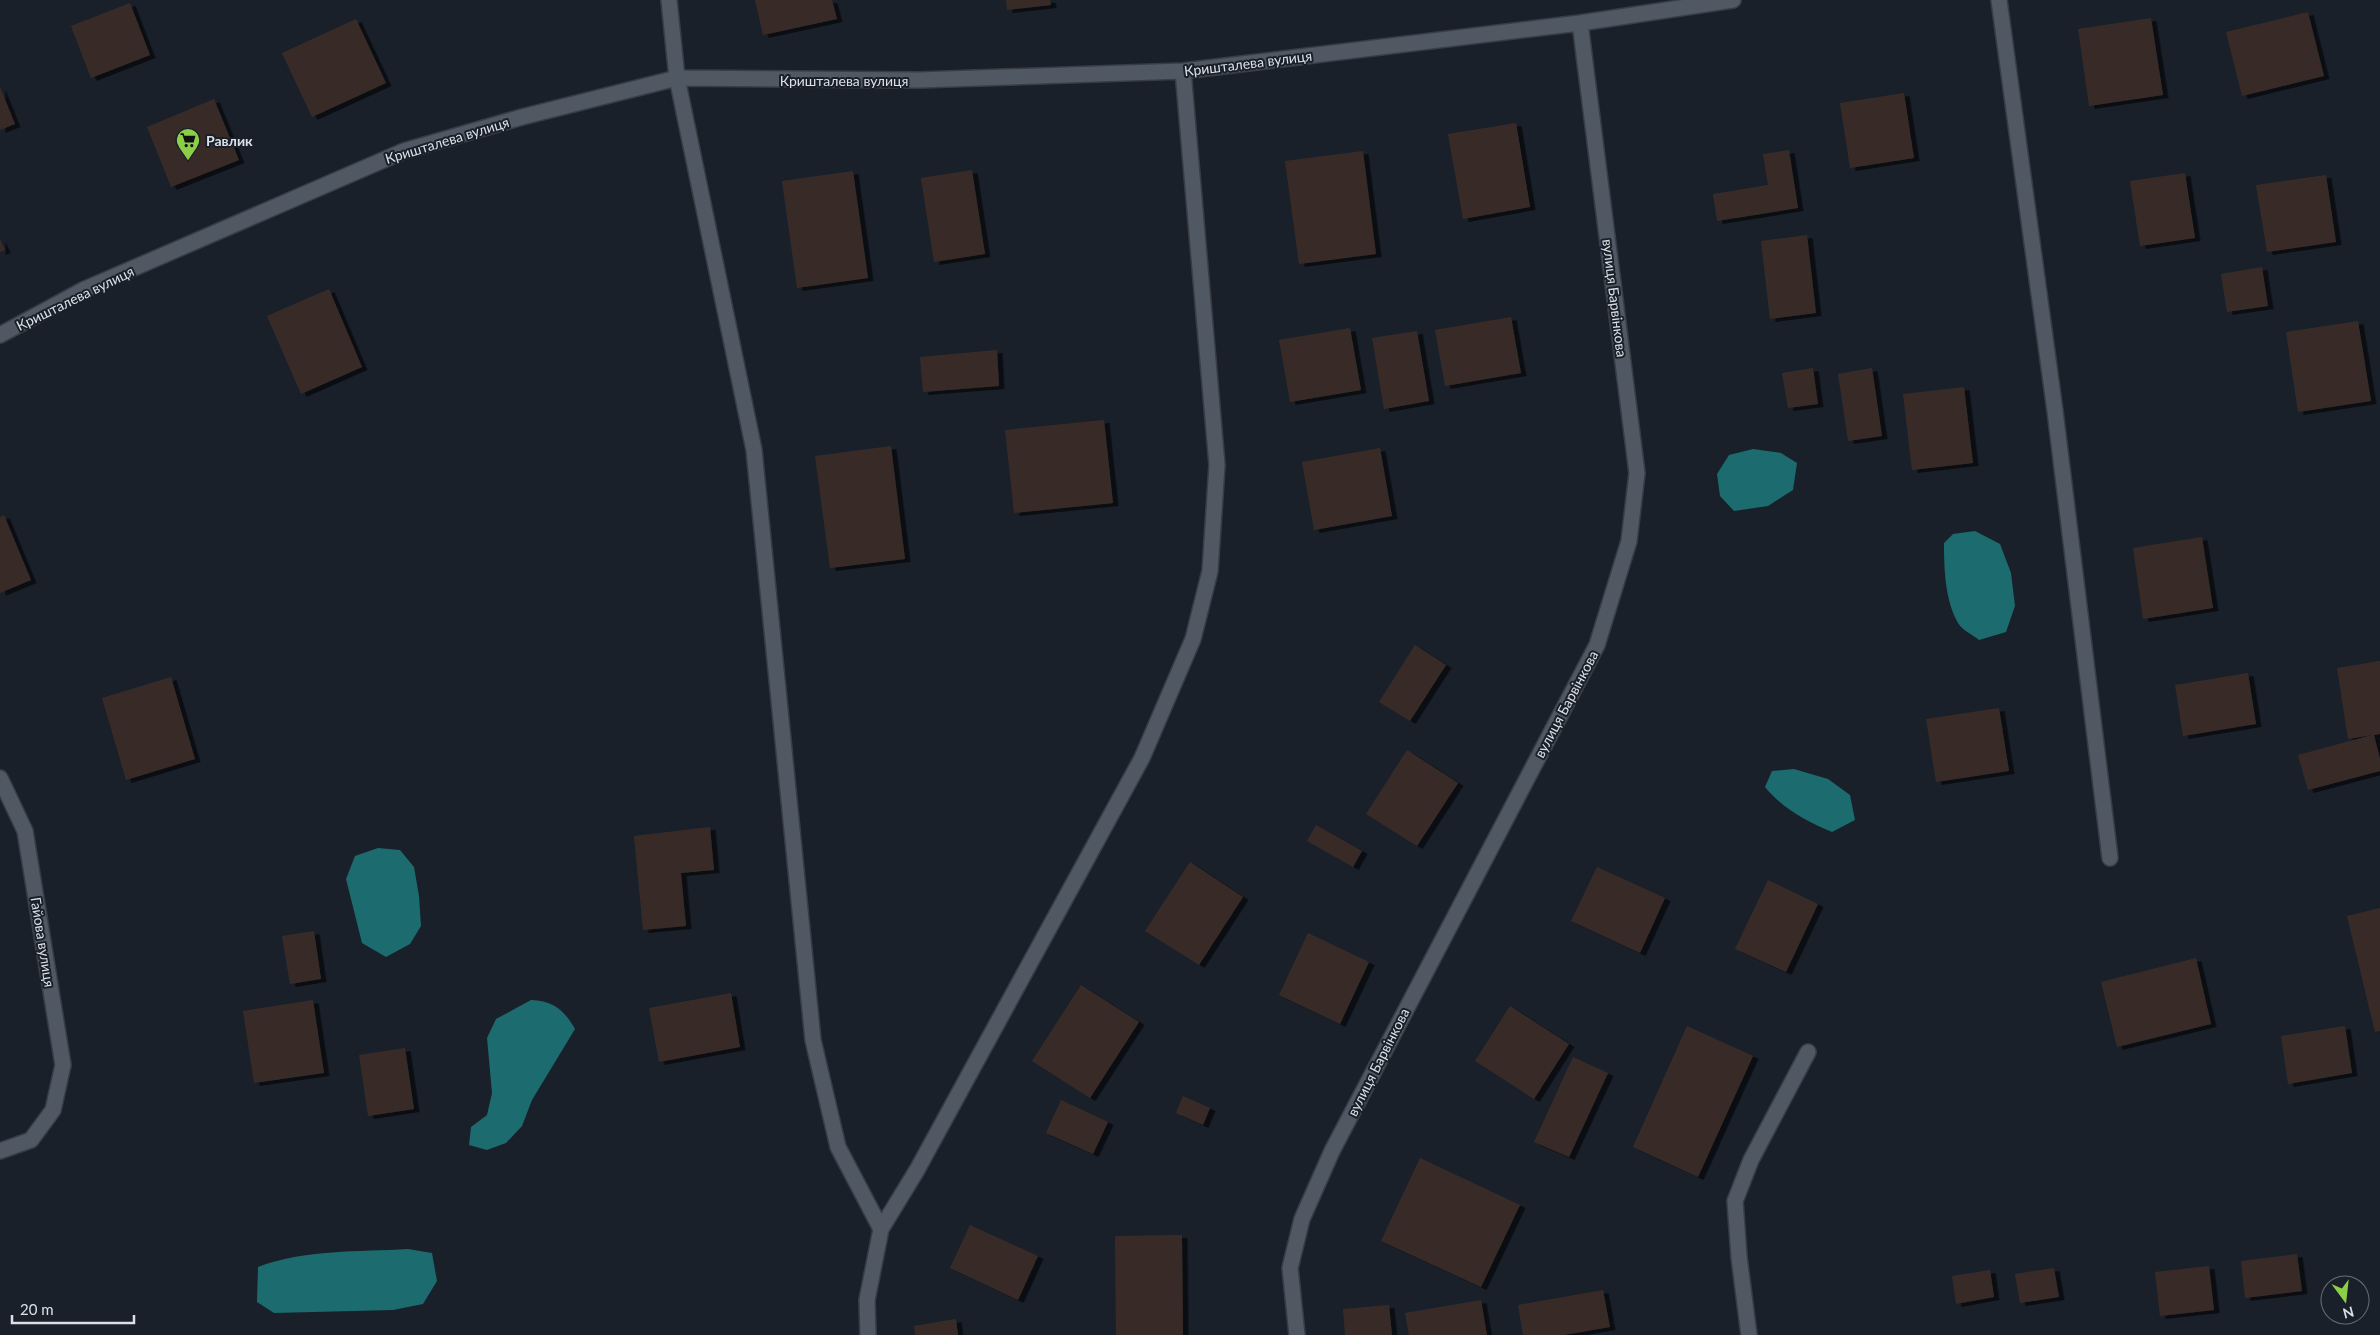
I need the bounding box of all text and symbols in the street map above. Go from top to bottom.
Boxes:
street label: Кришталева вулиця [1183,47,1313,79]
street label: Кришталева вулиця [780,72,908,89]
street label: Кришталева вулиця [383,113,511,167]
supermarket icon: Равлик [175,127,201,161]
place label: Равлик [206,132,253,149]
street label: вулиця Барвінкова [1599,238,1631,358]
street label: Кришталева вулиця [13,262,137,334]
street label: вулиця Барвінкова [1531,647,1601,761]
street label: Гайова вулиця [27,896,59,988]
street label: вулиця Барвінкова [1343,1005,1413,1119]
north arrow [2320,1275,2370,1325]
scale bar [12,1292,135,1324]
text: 20 m [20,1300,54,1318]
text: N [2341,1303,2356,1323]

